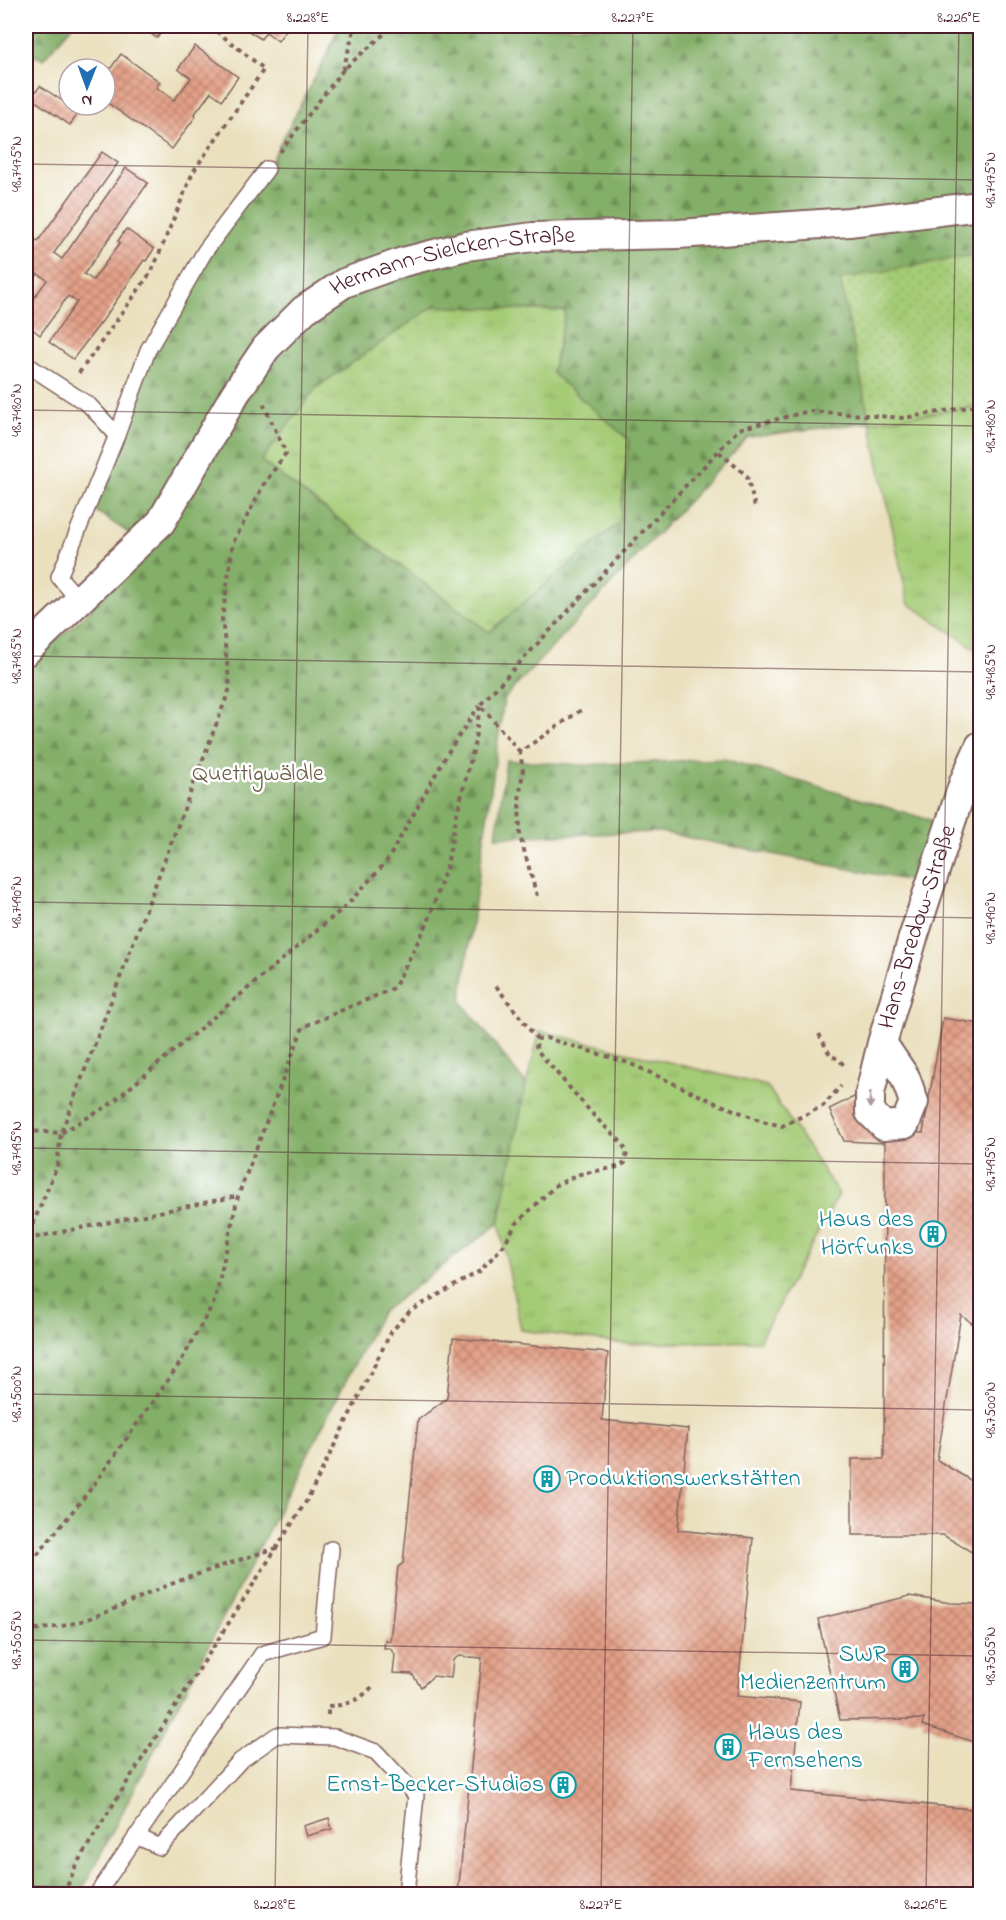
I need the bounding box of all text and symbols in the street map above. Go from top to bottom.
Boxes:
text: 8.228°E [287,7,329,29]
text: 8.227°E [612,7,654,29]
text: 8.226°E [937,7,981,29]
north arrow [57,57,117,117]
text: N [81,88,92,112]
text: 48.7475°N [6,136,28,192]
text: 48.7475°N [980,152,1002,208]
street label: Hermann-Sielcken-Straße [323,219,576,305]
text: 48.7480°N [6,383,28,437]
text: 48.7480°N [980,399,1002,453]
text: 48.7485°N [6,628,28,684]
text: 48.7485°N [980,644,1002,700]
park label: Quettigwäldle [192,757,324,792]
street label: Hans-Bredow-Straße [869,820,966,1033]
text: 48.7490°N [6,876,28,928]
text: 48.7490°N [980,892,1002,944]
one-way arrow [866,1090,875,1109]
text: 48.7495°N [6,1121,28,1175]
text: 48.7495°N [980,1137,1002,1191]
place label: Haus des Hörfunks [819,1203,914,1266]
building icon: Haus des Hörfunks [918,1219,948,1249]
text: 48.7500°N [6,1366,28,1422]
text: 48.7500°N [980,1382,1002,1438]
place label: Produktionswerkstätten [566,1462,801,1497]
building icon: Produktionswerkstätten [532,1464,562,1494]
text: 48.7505°N [6,1611,28,1669]
text: 48.7505°N [980,1627,1002,1685]
place label: SWR Medienzentrum [740,1638,887,1701]
building icon: SWR Medienzentrum [890,1654,920,1684]
place label: Haus des Fernsehens [747,1716,863,1779]
building icon: Haus des Fernsehens [713,1732,743,1762]
place label: Ernst-Becker-Studios [326,1768,544,1803]
building icon: Ernst-Becker-Studios [548,1770,578,1800]
text: 8.228°E [254,1894,296,1916]
text: 8.227°E [580,1894,622,1916]
text: 8.226°E [904,1894,948,1916]

